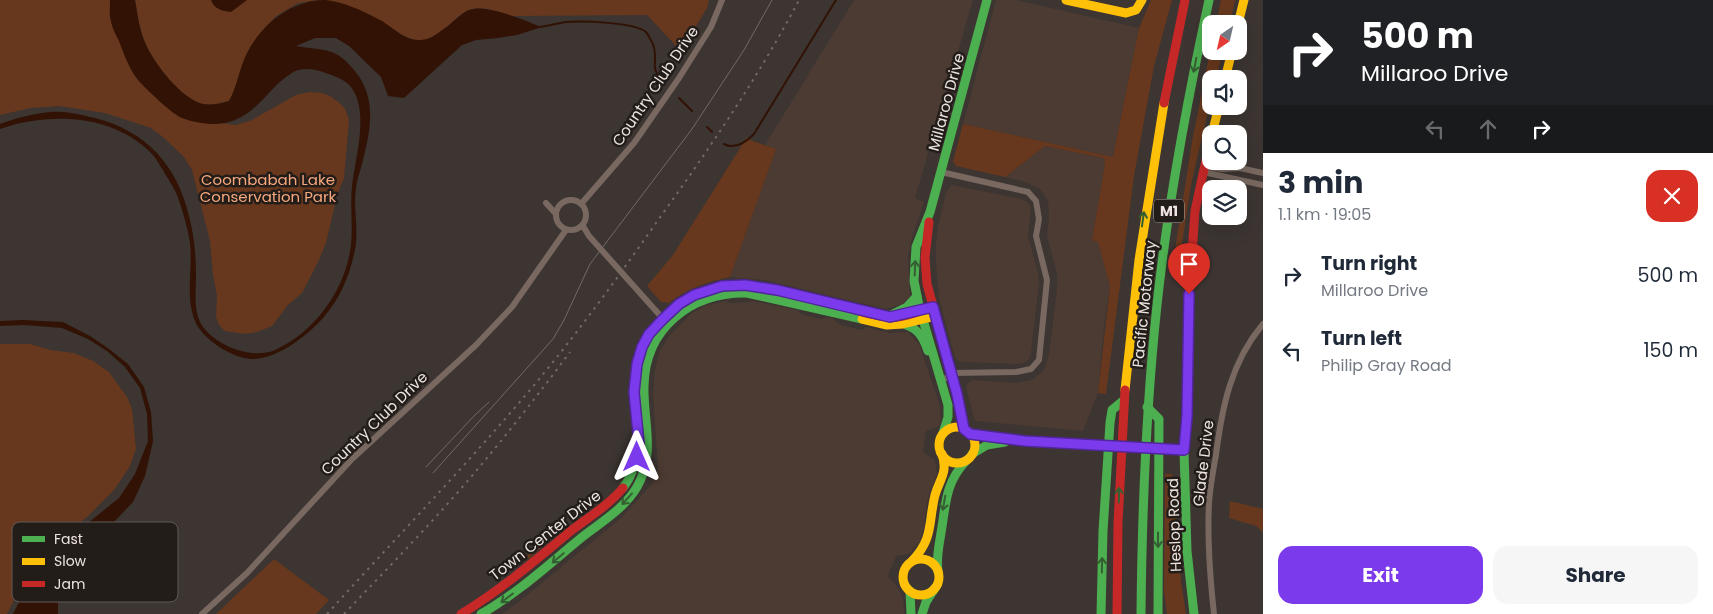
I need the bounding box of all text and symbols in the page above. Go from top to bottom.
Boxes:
text: 500 m [1361,11,1474,60]
north arrow [1202,15,1248,60]
map controls [1202,15,1247,225]
icon: right [1278,20,1343,85]
street label: Country Club Drive [607,22,703,150]
street label: Millaroo Drive [923,51,969,153]
one-way arrow [1190,56,1200,72]
text: Millaroo Drive [1361,58,1508,89]
button: sound [1202,70,1247,115]
icon: left [1421,115,1449,143]
icon: ahead [1474,115,1502,143]
icon: right [1527,115,1555,143]
button: search [1202,125,1247,170]
text: 3 min [1278,161,1363,204]
park label: Coombabah Lake Conservation Park [200,169,337,207]
button: close [1646,170,1698,222]
button: layers [1202,180,1247,225]
road number: M1 [1154,200,1184,222]
text: 1.1 km · 19:05 [1278,203,1371,226]
one-way arrow [1139,211,1149,227]
street label: Pacific Motorway [1127,239,1161,368]
pin [1168,243,1210,294]
icon: arrive [1175,250,1203,278]
text: Turn right [1321,250,1417,277]
one-way arrow [910,260,920,276]
icon: right [1278,262,1306,290]
text: 500 m [1638,262,1698,289]
text: Millaroo Drive [1321,279,1428,302]
text: Turn left [1321,325,1402,352]
icon: left [1278,337,1306,365]
text: 150 m [1643,337,1698,364]
text: Philip Gray Road [1321,354,1452,377]
street label: Country Club Drive [316,367,432,479]
street label: Glade Drive [1187,419,1219,507]
position arrow [610,430,662,482]
street label: Heslop Road [1162,478,1186,572]
street label: Town Center Drive [485,485,605,585]
one-way arrow [1114,488,1124,504]
one-way arrow [622,493,633,506]
one-way arrow [939,495,949,511]
legend [12,522,178,602]
text: Fast [54,529,83,549]
one-way arrow [1153,532,1163,548]
button: Exit [1278,546,1483,604]
button: Share [1493,546,1698,604]
text: Slow [54,551,87,571]
one-way arrow [551,552,564,563]
one-way arrow [1097,558,1107,574]
text: Jam [54,574,85,594]
one-way arrow [500,593,514,603]

